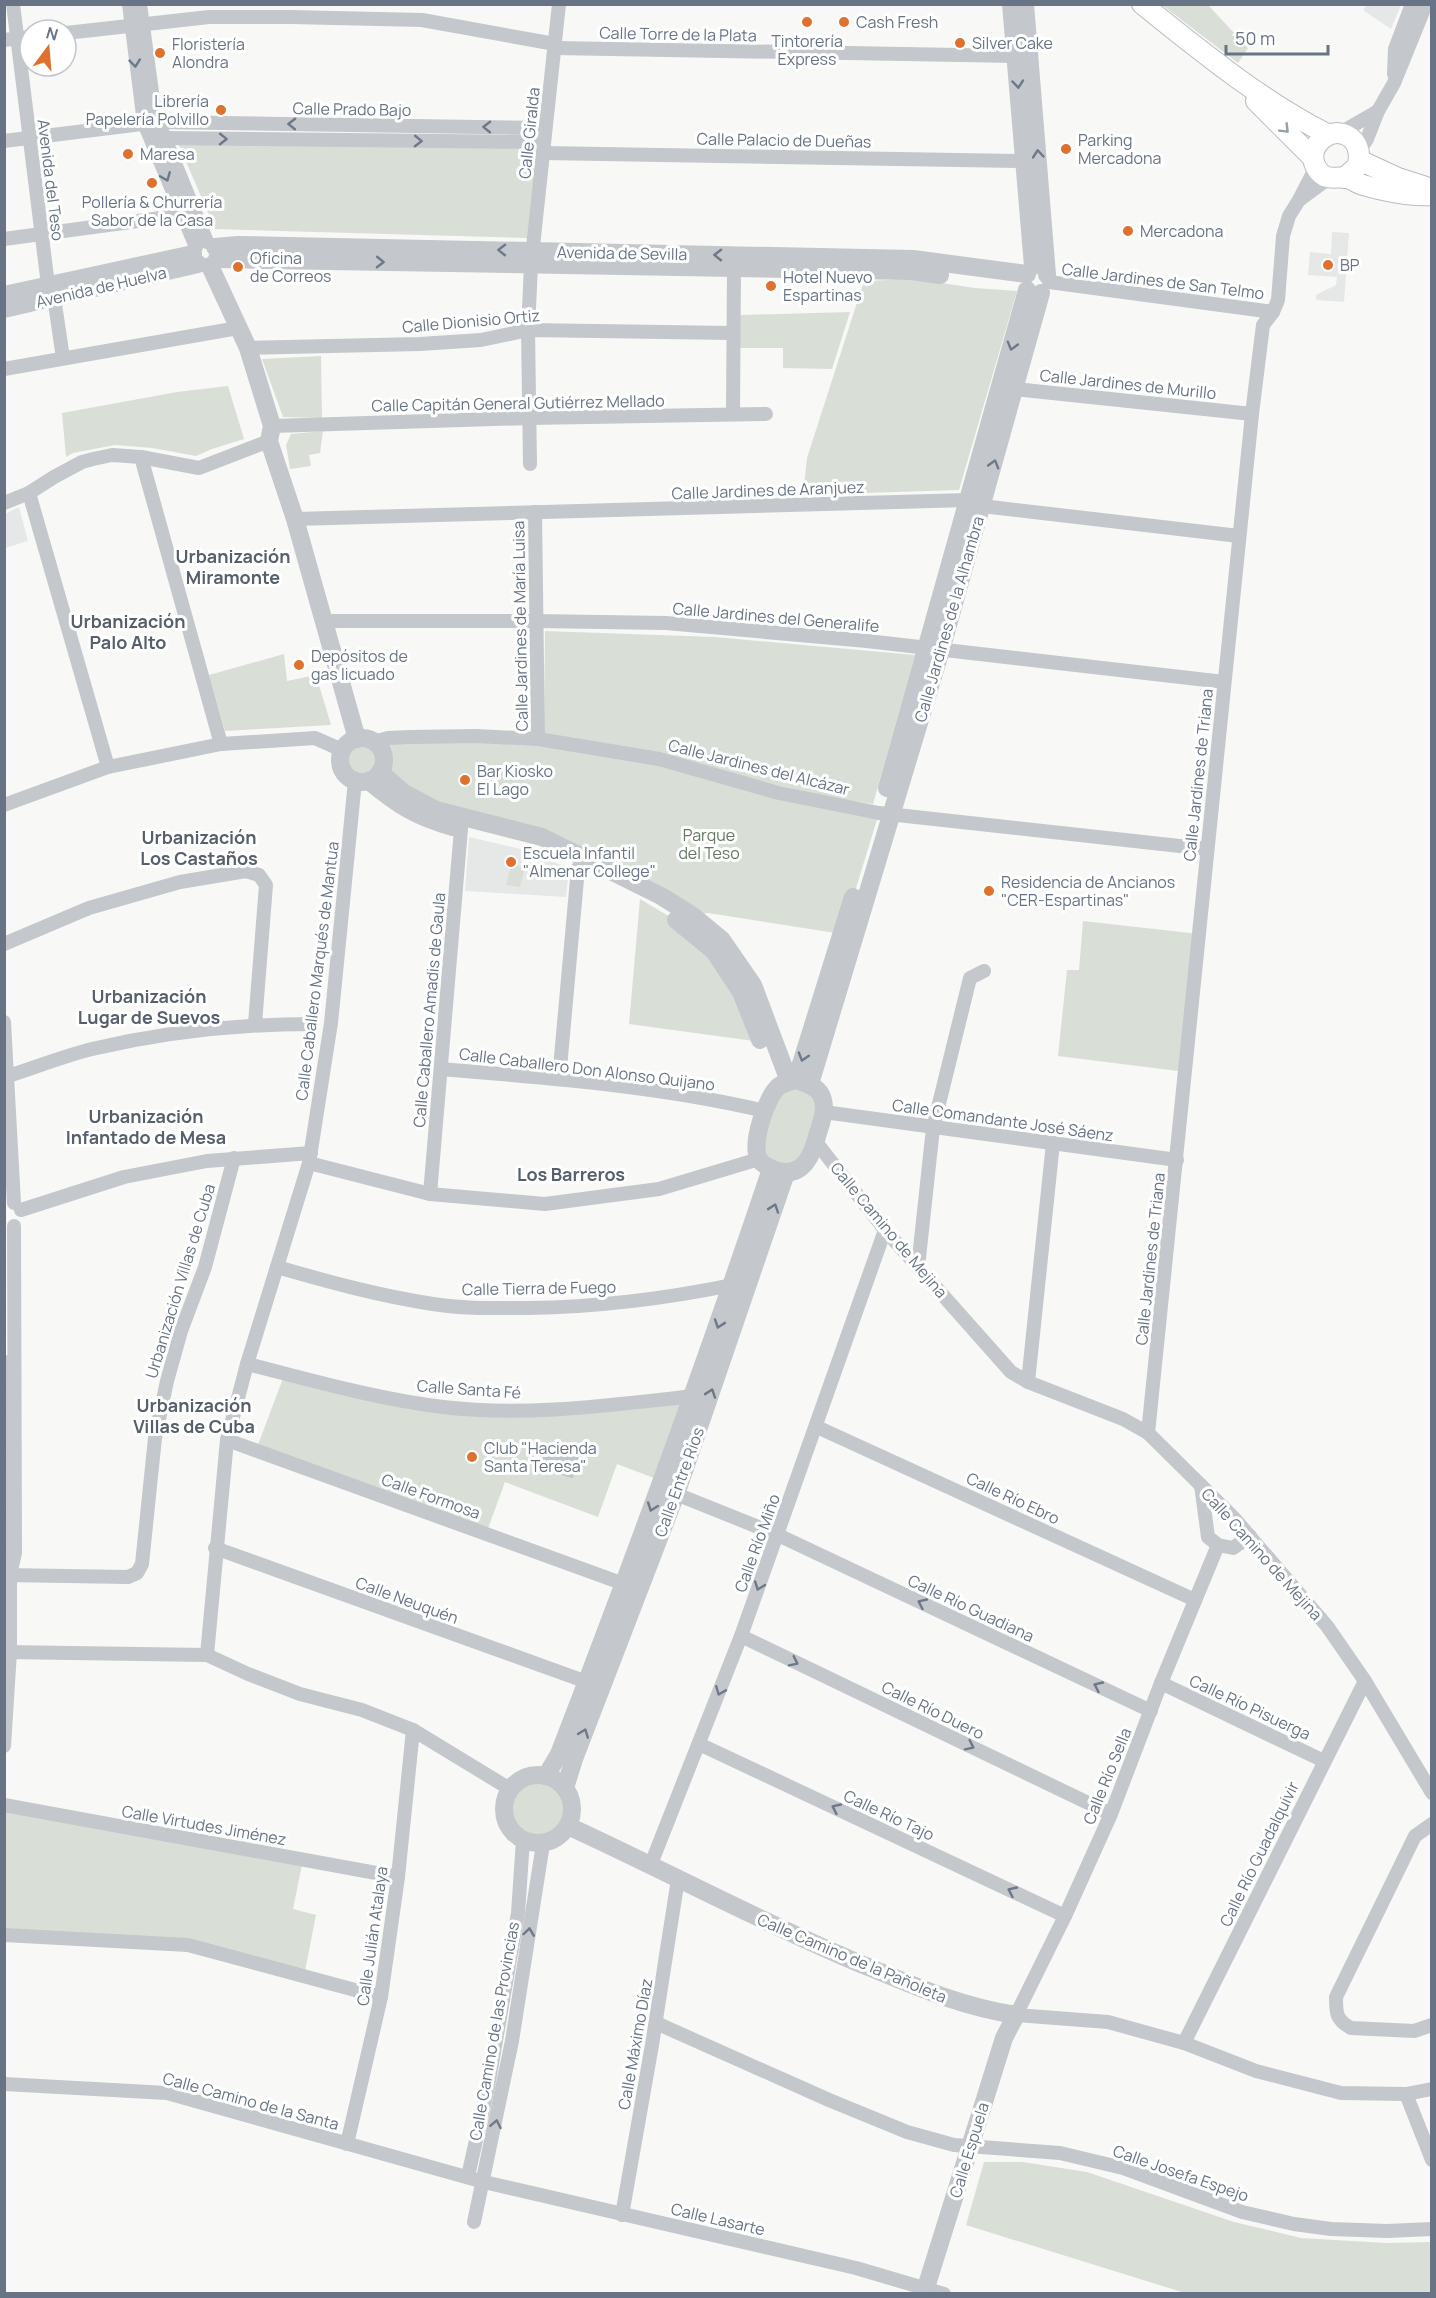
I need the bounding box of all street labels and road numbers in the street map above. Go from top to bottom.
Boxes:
street label: Calle Torre de la Plata [599,22,757,46]
street label: Calle Giralda [513,86,545,180]
street label: Calle Prado Bajo [292,97,412,121]
street label: Avenida del Teso [33,118,69,242]
street label: Calle Palacio de Dueñas [697,127,871,153]
street label: Avenida de Sevilla [557,241,687,265]
street label: Calle Jardines de San Telmo [1061,258,1265,304]
street label: Avenida de Huelva [34,261,168,313]
street label: Calle Dionisio Ortiz [401,304,541,338]
street label: Calle Jardines de Murillo [1039,364,1217,404]
street label: Calle Capitán General Gutiérrez Mellado [371,389,665,417]
street label: Calle Jardines de Aranjuez [671,476,865,504]
street label: Calle Jardines de la Alhambra [909,513,989,725]
street label: Calle Jardines de María Luisa [507,521,533,731]
street label: Calle Jardines del Generalife [672,597,880,637]
street label: Calle Jardines de Triana [1178,688,1218,862]
street label: Calle Jardines del Alcázar [666,734,852,800]
street label: Calle Caballero Marqués de Mantua [290,840,344,1102]
street label: Calle Caballero Amadis de Gaula [408,892,450,1128]
street label: Calle Caballero Don Alonso Quijano [458,1042,716,1096]
street label: Calle Comandante José Sáenz [891,1094,1115,1146]
street label: Calle Camino de Mejina [826,1157,952,1303]
street label: Calle Jardines de Triana [1130,1172,1170,1346]
street label: Urbanización Villas de Cuba [140,1181,220,1381]
street label: Calle Tierra de Fuego [462,1276,616,1300]
street label: Calle Santa Fé [416,1374,522,1404]
street label: Calle Entre Ríos [649,1424,709,1540]
street label: Calle Río Ebro [963,1467,1063,1529]
street label: Calle Formosa [379,1468,483,1524]
street label: Calle Camino de Mejina [1197,1483,1327,1625]
street label: Calle Río Miño [729,1491,785,1595]
street label: Calle Río Guadiana [904,1569,1038,1647]
street label: Calle Neuquén [353,1571,461,1629]
street label: Calle Río Pisuerga [1186,1669,1314,1745]
street label: Calle Río Duero [878,1676,988,1744]
street label: Calle Río Sella [1078,1724,1136,1828]
street label: Calle Río Guadalquivir [1214,1778,1304,1930]
street label: Calle Río Tajo [840,1784,938,1846]
street label: Calle Virtudes Jiménez [120,1800,288,1850]
street label: Calle Julián Atalaya [351,1865,393,2007]
street label: Calle Camino de la Pañoleta [754,1908,950,2008]
street label: Calle Camino de las Provincias [464,1920,524,2142]
street label: Calle Máximo Díaz [613,1977,657,2111]
street label: Calle Camino de la Santa [160,2067,342,2135]
street label: Calle Espuela [944,2100,994,2200]
street label: Calle Josefa Espejo [1110,2139,1252,2207]
street label: Calle Lasarte [669,2197,767,2241]

